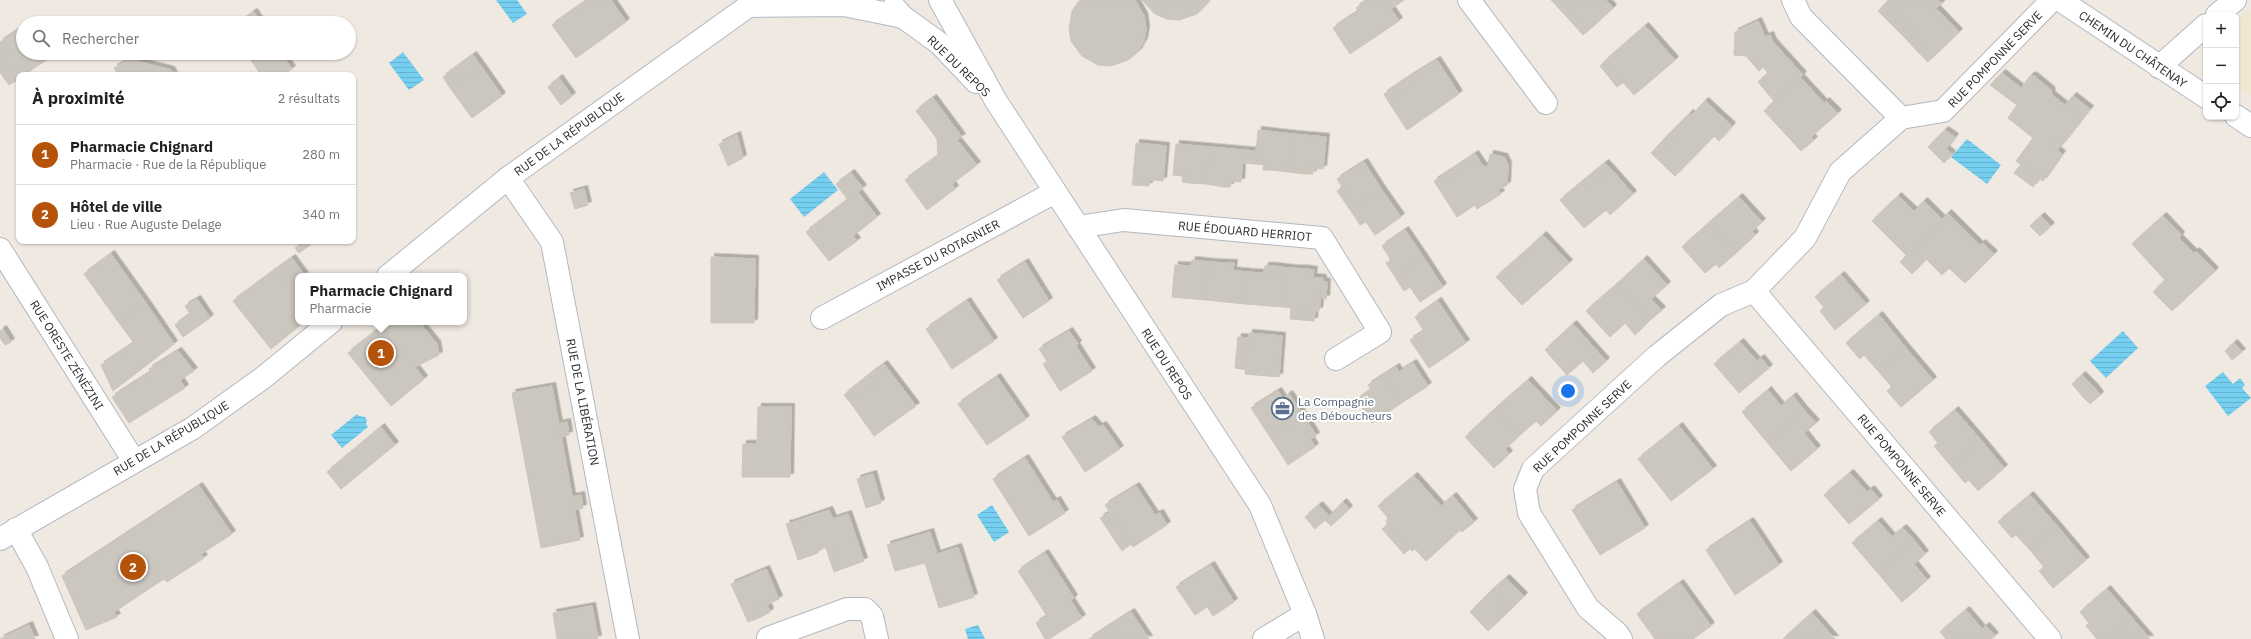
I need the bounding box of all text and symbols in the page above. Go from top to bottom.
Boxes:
street label: RUE POMPONNE SERVE [1945,7,2045,111]
street label: CHEMIN DU CHÂTENAY [2076,7,2190,91]
map controls [2203,12,2239,120]
button: + [2203,12,2239,48]
search box [16,16,356,60]
icon: search [30,27,52,49]
text: Rechercher [62,29,139,48]
street label: RUE DU REPOS [924,32,994,100]
button: − [2203,48,2239,84]
button: locate [2203,84,2239,120]
text: À proximité [32,87,125,109]
street label: RUE DE LA RÉPUBLIQUE [511,89,627,179]
text: 2 résultats [278,90,340,107]
text: Pharmacie Chignard [70,137,213,156]
text: 1 [41,146,49,163]
text: 280 m [302,146,340,163]
text: Pharmacie · Rue de la République [70,156,266,173]
text: Hôtel de ville [70,197,162,216]
text: 2 [41,206,49,223]
text: 340 m [302,206,340,223]
text: Lieu · Rue Auguste Delage [70,216,222,233]
street label: IMPASSE DU ROTAGNIER [874,216,1002,294]
street label: RUE ÉDOUARD HERRIOT [1178,218,1313,244]
popup [295,273,467,325]
text: Pharmacie Chignard [309,281,453,300]
street label: RUE ORESTE ZÉNÉZINI [27,297,107,413]
text: Pharmacie [309,300,372,317]
street label: RUE DU REPOS [1138,326,1196,402]
street label: RUE DE LA LIBÉRATION [563,337,603,467]
pin: 1 [368,338,394,368]
street label: RUE POMPONNE SERVE [1530,376,1634,476]
your location [1558,381,1578,401]
place label: La Compagnie des Déboucheurs [1298,394,1392,423]
office icon: La Compagnie des Déboucheurs [1269,395,1295,421]
street label: RUE DE LA RÉPUBLIQUE [110,397,232,479]
street label: RUE POMPONNE SERVE [1855,411,1949,519]
pin: 2 [120,552,146,582]

